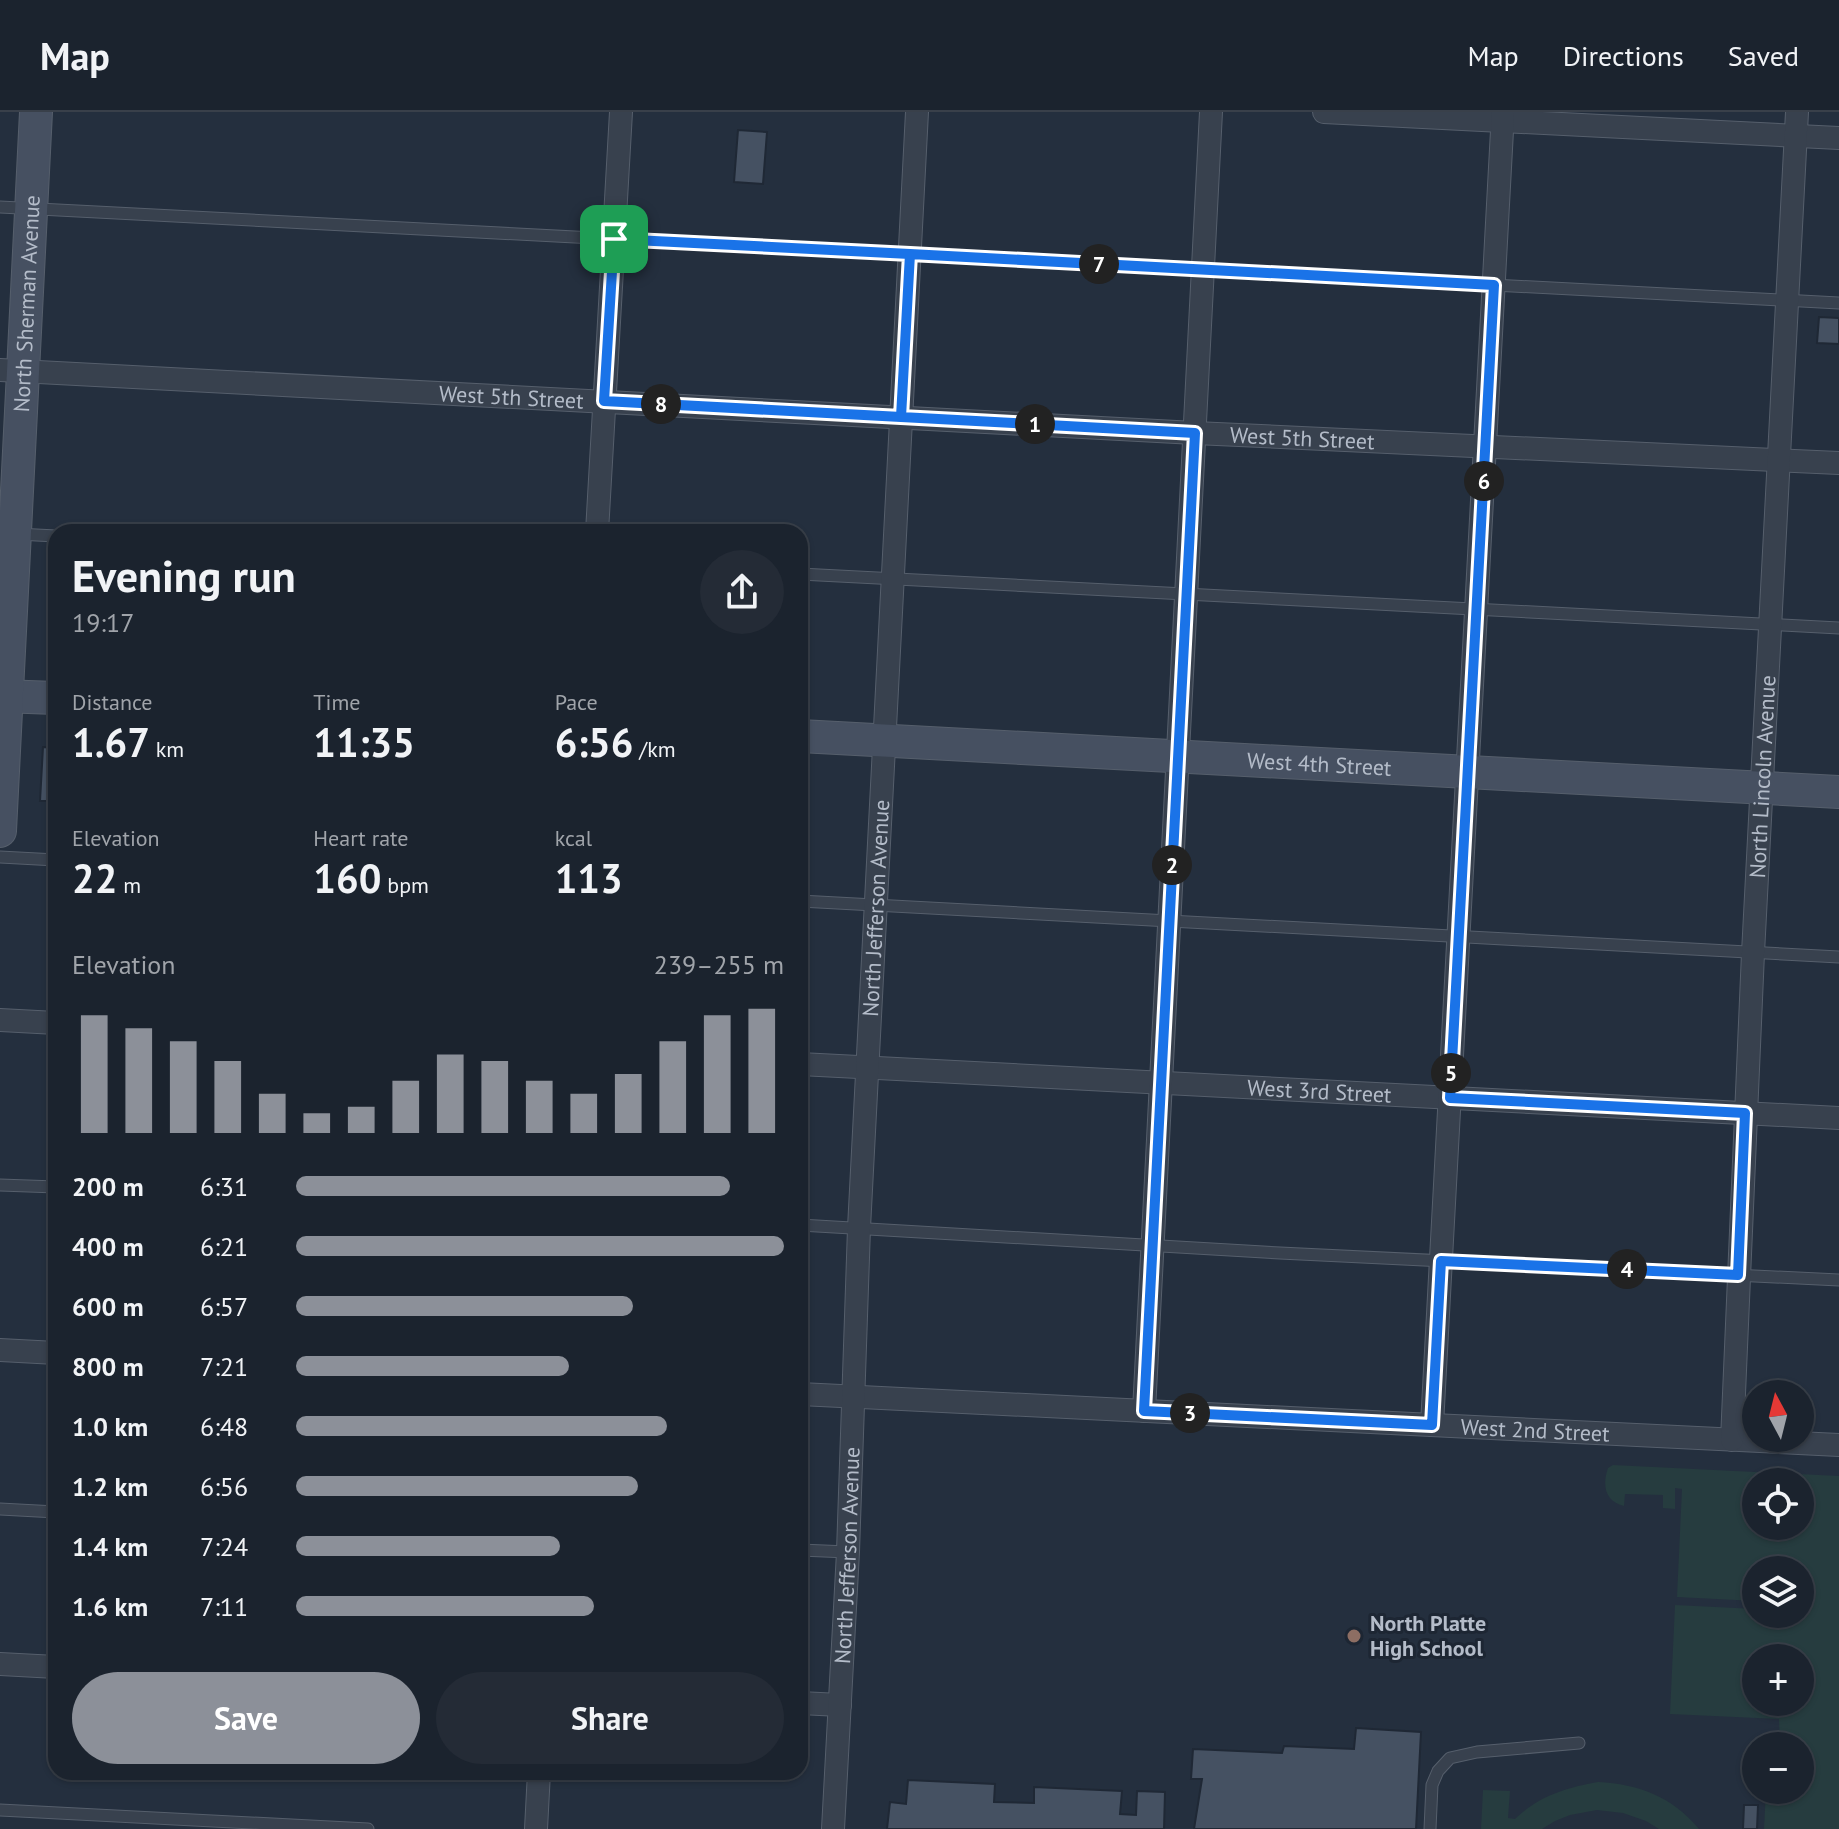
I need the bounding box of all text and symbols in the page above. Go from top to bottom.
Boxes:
text: Map [40,31,110,80]
text: Map [1468,37,1519,74]
text: Directions [1563,37,1684,74]
text: Saved [1728,37,1799,74]
street label: North Sherman Avenue [7,194,46,413]
pin [580,205,648,273]
icon: arrive [592,217,636,261]
pin: 7 [1079,244,1119,284]
text: 7 [1093,250,1105,278]
street label: West 5th Street [438,379,585,415]
pin: 8 [641,384,681,424]
text: 8 [655,390,667,418]
pin: 1 [1015,404,1055,444]
text: 1 [1029,410,1041,438]
street label: West 5th Street [1229,421,1376,455]
pin: 6 [1464,461,1504,501]
text: 6 [1478,467,1490,495]
text: Evening run [72,547,296,604]
button: share [700,550,784,634]
text: 19:17 [72,606,134,639]
street label: North Lincoln Avenue [1743,675,1782,879]
text: Distance [72,688,153,716]
text: Time [313,688,360,716]
text: Pace [555,688,598,716]
text: 1.67 [72,716,150,768]
text: 11:35 [313,716,415,768]
text: 6:56 [555,716,633,768]
text: km [150,735,184,763]
text: /km [633,735,676,763]
street label: West 4th Street [1246,746,1393,782]
street label: North Jefferson Avenue [856,799,895,1017]
text: Elevation [72,824,160,852]
text: Heart rate [313,824,408,852]
text: kcal [555,824,592,852]
pin: 2 [1152,845,1192,885]
text: 2 [1166,851,1178,879]
text: 22 [72,852,117,904]
text: 160 [313,852,381,904]
text: 113 [555,852,623,904]
text: m [117,871,141,899]
text: bpm [381,871,429,899]
text: Elevation [72,948,176,981]
text: 239–255 m [654,948,784,981]
pin: 5 [1431,1053,1471,1093]
text: 5 [1445,1059,1457,1087]
street label: West 3rd Street [1246,1073,1393,1109]
text: 200 m [72,1170,144,1203]
text: 6:31 [200,1170,248,1203]
text: 400 m [72,1230,144,1263]
text: 6:21 [200,1230,248,1263]
pin: 4 [1607,1249,1647,1289]
text: 4 [1621,1255,1633,1283]
text: 600 m [72,1290,144,1323]
text: 6:57 [200,1290,248,1323]
text: 800 m [72,1350,144,1383]
text: 7:21 [200,1350,248,1383]
north arrow [1742,1380,1814,1452]
map controls [1742,1380,1814,1804]
pin: 3 [1170,1393,1210,1433]
text: 3 [1184,1399,1196,1427]
text: 1.0 km [72,1410,148,1443]
text: 6:48 [200,1410,248,1443]
street label: West 2nd Street [1460,1412,1611,1448]
street label: North Jefferson Avenue [828,1446,866,1665]
button: locate [1742,1468,1814,1540]
text: 1.2 km [72,1470,148,1503]
text: 6:56 [200,1470,248,1503]
text: 1.4 km [72,1530,148,1563]
text: 7:24 [200,1530,248,1563]
button: layers [1742,1556,1814,1628]
text: 1.6 km [72,1590,148,1623]
text: 7:11 [200,1590,248,1623]
place label: North Platte High School [1370,1609,1486,1662]
marker: North Platte High School [1345,1627,1363,1645]
button: + [1742,1644,1814,1716]
button: Save [72,1672,420,1764]
button: Share [436,1672,784,1764]
button: − [1742,1732,1814,1804]

